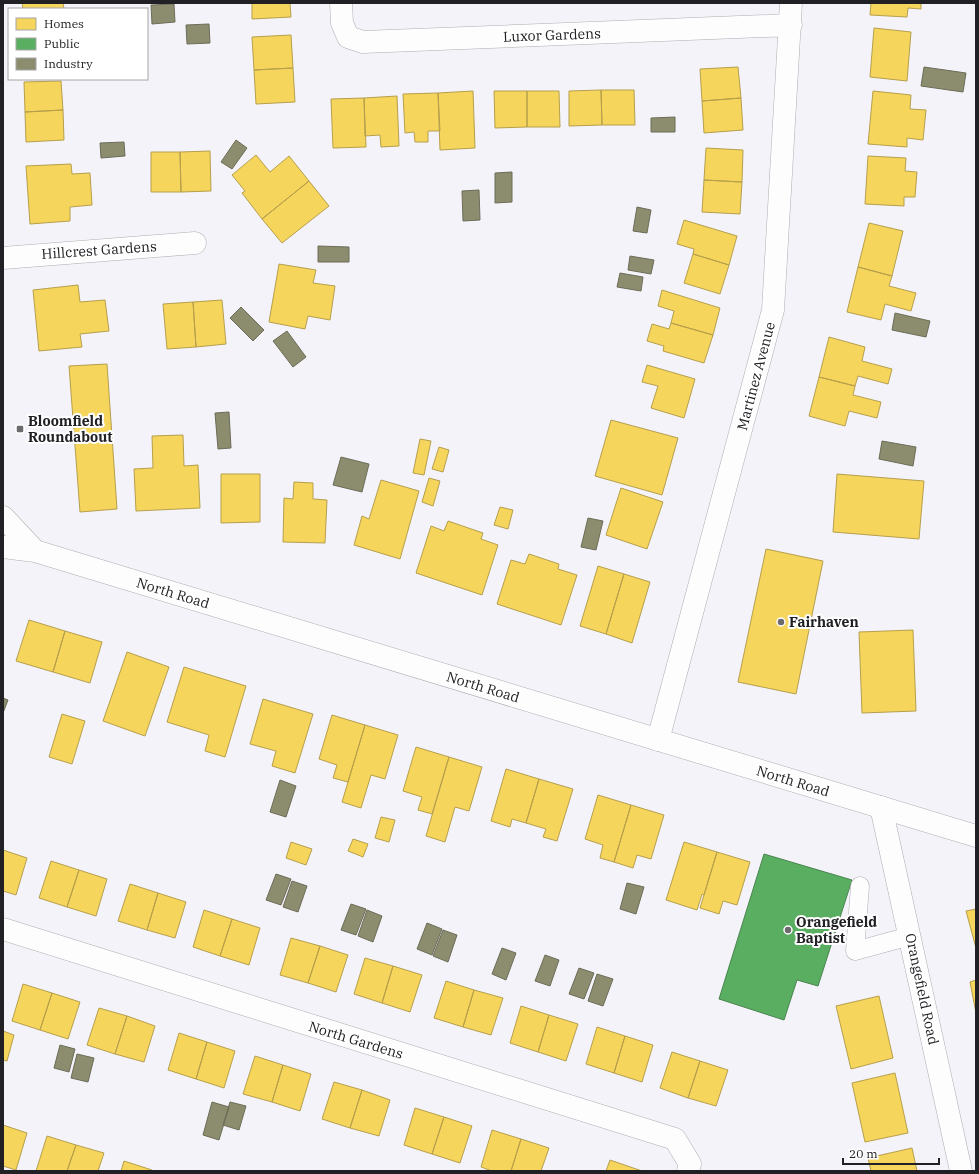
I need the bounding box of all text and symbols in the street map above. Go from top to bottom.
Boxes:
legend [8,8,148,80]
text: Homes [44,16,84,31]
street label: Luxor Gardens [503,24,601,46]
text: Public [44,36,80,51]
text: Industry [44,56,93,71]
street label: Hillcrest Gardens [41,237,157,263]
street label: Martinez Avenue [733,320,779,432]
place label: Bloomfield Roundabout [28,412,113,446]
marker: Bloomfield Roundabout [15,424,25,434]
street label: North Road [134,573,212,613]
place label: Fairhaven [789,613,859,631]
marker: Fairhaven [776,617,786,627]
street label: North Road [444,667,522,707]
street label: North Road [754,761,832,801]
place label: Orangefield Baptist [796,913,877,947]
marker: Orangefield Baptist [783,925,793,935]
street label: Orangefield Road [901,932,943,1047]
street label: North Gardens [307,1017,406,1063]
scale bar [843,1140,939,1166]
text: 20 m [849,1146,878,1161]

